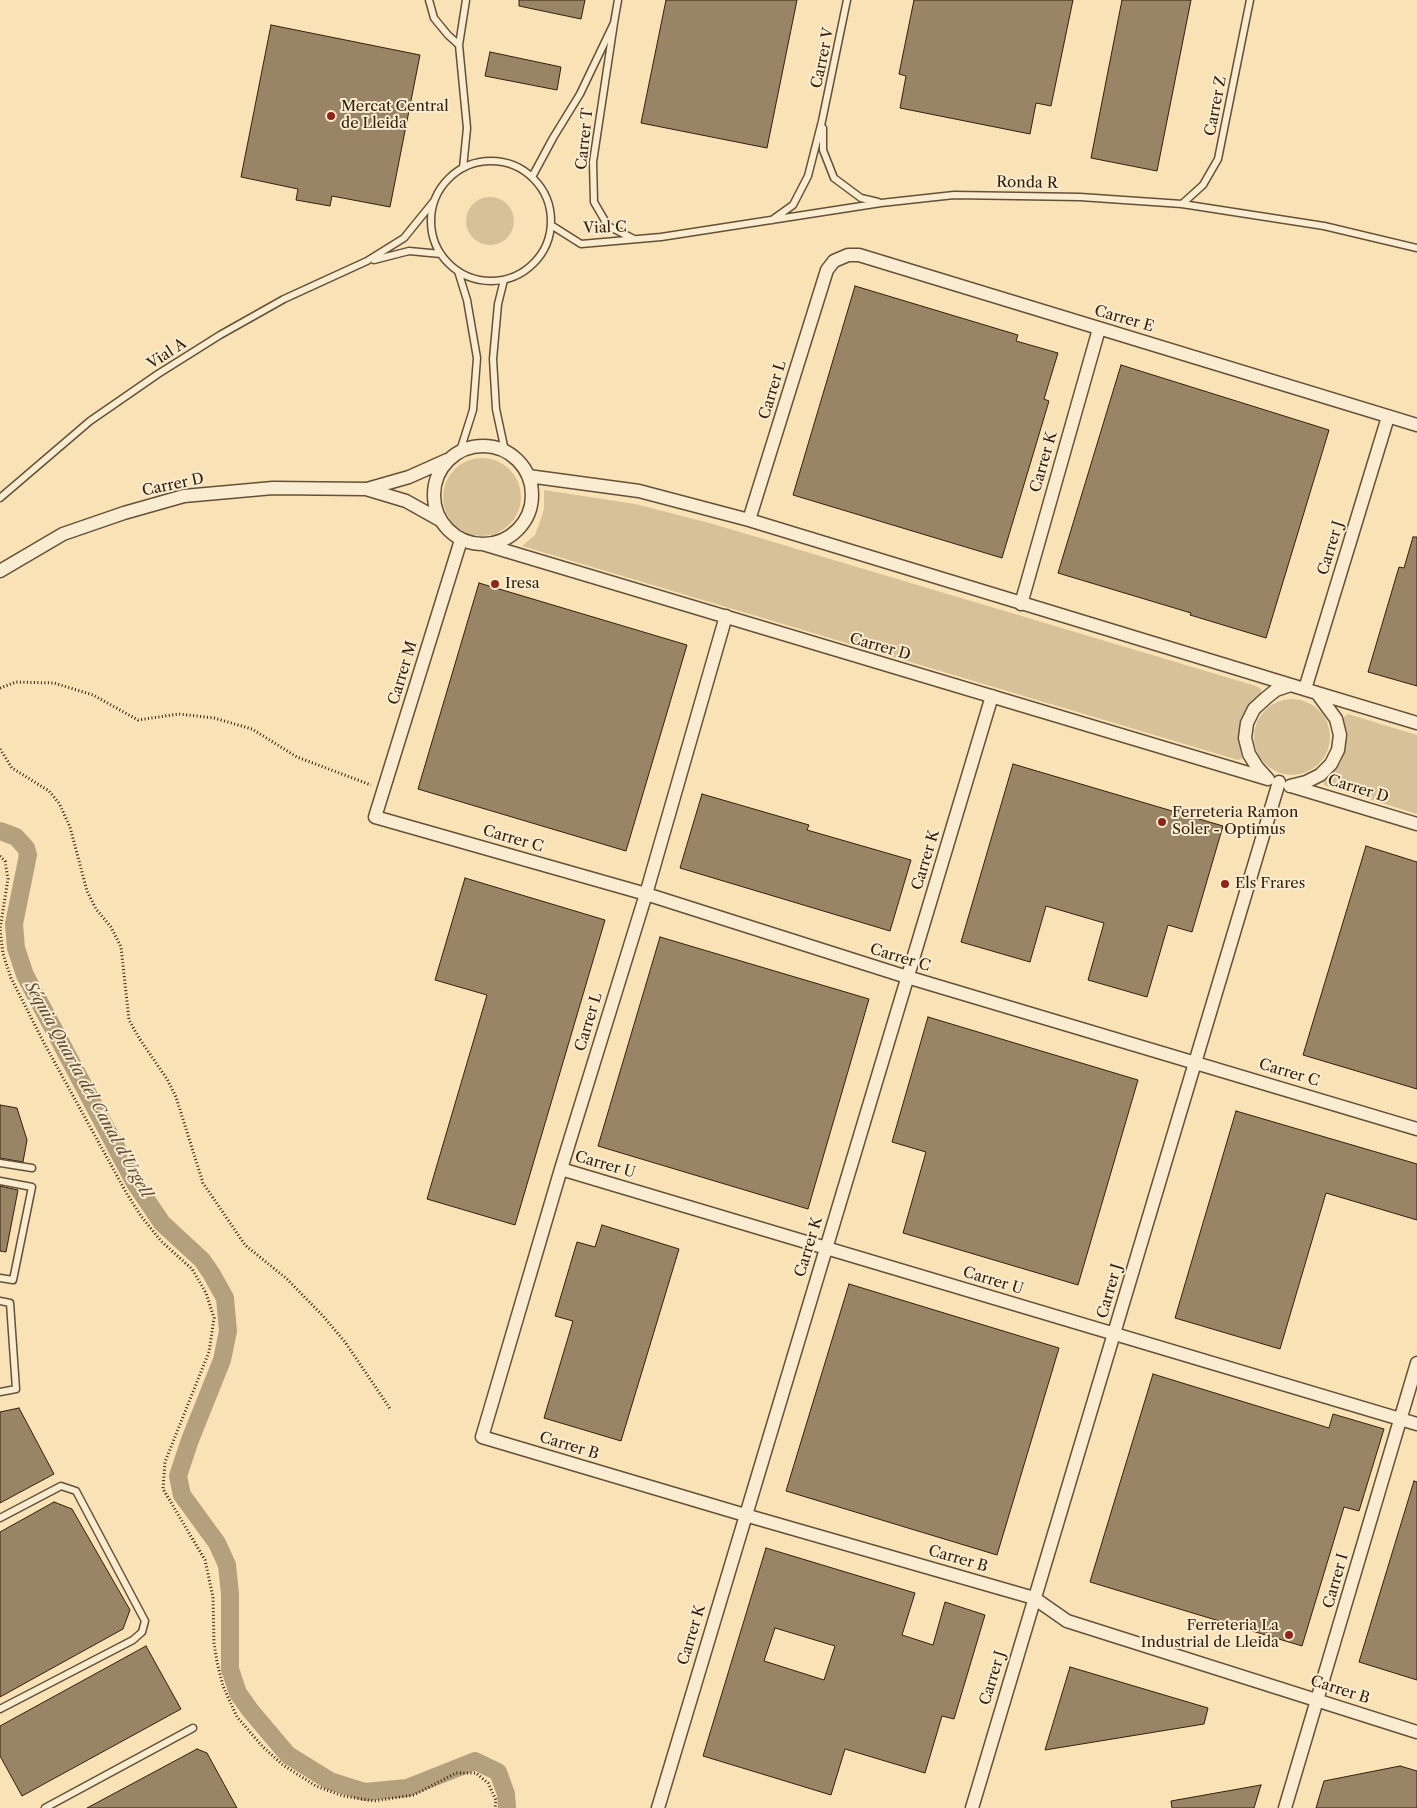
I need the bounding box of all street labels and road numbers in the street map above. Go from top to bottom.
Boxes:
street label: Carrer V [808,26,838,90]
street label: Carrer Z [1201,74,1231,138]
street label: Carrer T [573,107,597,171]
street label: Ronda R [996,173,1058,193]
street label: Vial C [583,218,627,238]
street label: Carrer E [1092,302,1156,336]
street label: Vial A [144,335,190,373]
street label: Carrer L [756,358,790,422]
street label: Carrer K [1027,430,1061,494]
street label: Carrer D [140,470,206,500]
street label: Carrer J [1314,519,1348,577]
street label: Carrer D [847,630,913,664]
street label: Carrer M [385,639,421,707]
street label: Carrer D [1325,771,1391,807]
street label: Carrer C [481,822,545,856]
street label: Carrer K [908,828,944,892]
street label: Carrer C [868,940,932,976]
street label: Carrer L [572,990,606,1054]
street label: Carrer C [1257,1055,1321,1091]
street label: Carrer U [573,1148,637,1182]
street label: Carrer K [791,1215,827,1279]
street label: Carrer J [1094,1262,1126,1320]
street label: Carrer U [961,1263,1025,1299]
street label: Carrer B [537,1428,601,1464]
street label: Carrer B [926,1542,990,1576]
street label: Carrer I [1320,1551,1352,1611]
street label: Carrer K [674,1603,710,1667]
street label: Carrer J [976,1649,1010,1707]
street label: Carrer B [1308,1672,1372,1708]

